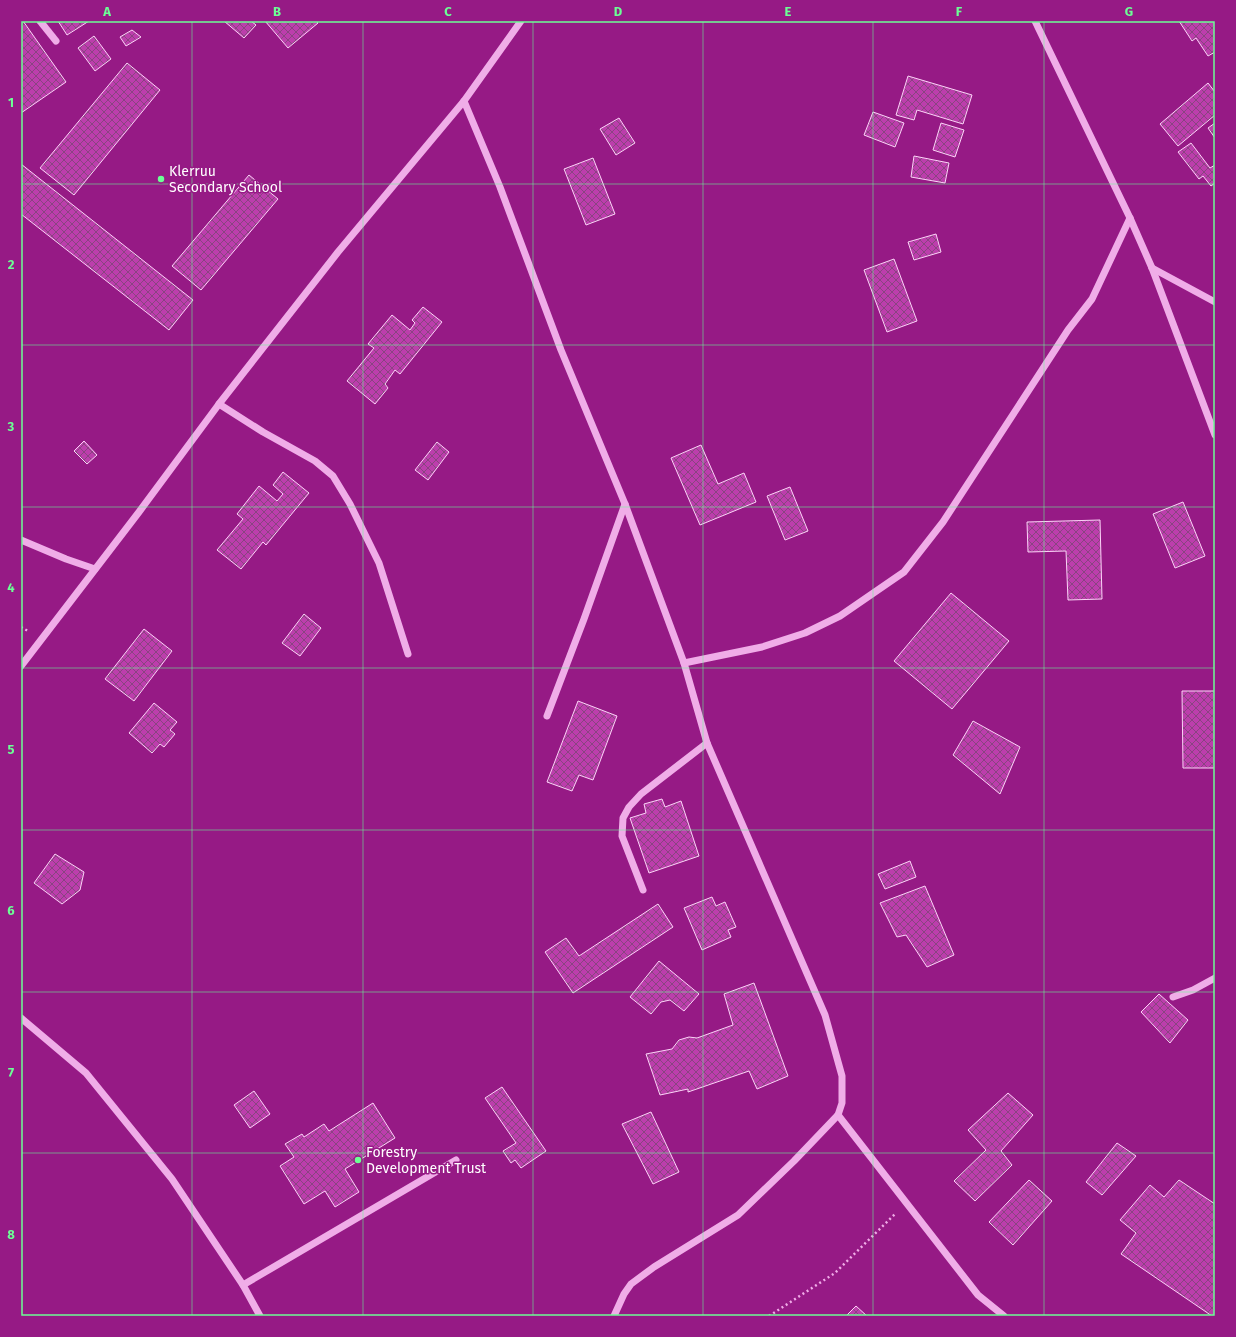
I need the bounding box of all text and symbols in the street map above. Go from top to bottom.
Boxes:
text: A [102,4,111,19]
text: B [273,4,281,19]
text: C [444,4,452,19]
text: D [614,4,623,19]
text: E [785,4,792,19]
text: F [956,4,963,19]
text: G [1125,4,1133,19]
text: 1 [8,95,14,110]
place label: Klerruu Secondary School [169,163,282,196]
marker: Klerruu Secondary School [156,174,166,184]
text: 2 [8,257,15,272]
text: 3 [7,419,15,434]
text: 4 [7,580,15,595]
text: 5 [8,742,15,757]
text: 6 [7,903,15,918]
text: 7 [8,1065,14,1080]
place label: Forestry Development Trust [366,1144,487,1177]
marker: Forestry Development Trust [353,1155,363,1165]
text: 8 [7,1227,15,1242]

